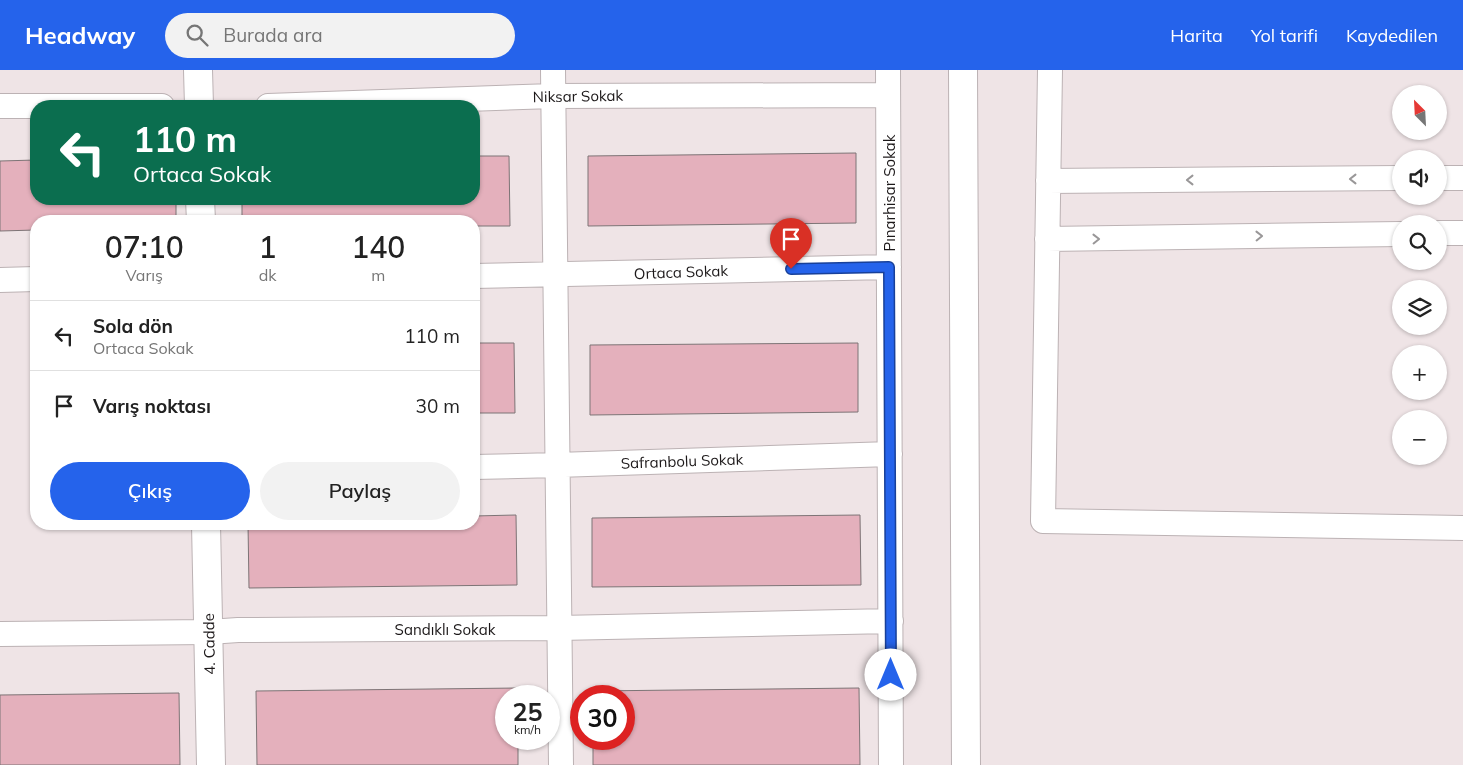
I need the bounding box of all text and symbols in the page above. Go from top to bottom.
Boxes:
search box [165,13,515,58]
text: Headway [25,20,135,50]
icon: search [183,21,211,49]
text: Burada ara [223,23,323,47]
text: Harita [1170,24,1223,47]
text: Yol tarifi [1251,24,1318,47]
text: Kaydedilen [1346,24,1438,47]
north arrow [1392,85,1448,140]
map controls [1392,85,1447,465]
street label: Niksar Sokak [533,86,624,106]
text: 110 m [133,117,237,161]
icon: left [50,120,115,185]
street label: Pınarhisar Sokak [880,134,899,251]
button: sound [1392,150,1447,205]
text: Ortaca Sokak [133,160,271,188]
one-way arrow [1348,174,1356,184]
one-way arrow [1186,175,1194,185]
button: search [1392,215,1447,270]
pin [770,218,812,269]
icon: arrive [777,225,805,253]
text: 07:10 [105,228,184,266]
text: 1 [259,228,277,266]
text: 140 [351,228,405,266]
one-way arrow [1255,231,1263,241]
one-way arrow [1092,233,1100,244]
street label: Ortaca Sokak [634,261,729,283]
text: Varış [126,265,163,285]
text: dk [259,265,276,285]
text: m [371,265,385,285]
button: layers [1392,280,1447,335]
text: Sola dön [93,314,173,338]
icon: left [50,322,78,350]
text: 110 m [404,324,460,348]
text: Ortaca Sokak [93,338,194,358]
button: + [1392,345,1447,400]
icon: arrive [50,392,78,420]
text: Varış noktası [93,394,211,418]
text: 30 m [416,394,460,418]
button: − [1392,410,1447,465]
street label: Safranbolu Sokak [620,449,744,473]
button: Çıkış [50,462,250,520]
button: Paylaş [260,462,460,520]
street label: 4. Cadde [199,613,219,675]
street label: Sandıklı Sokak [395,620,496,639]
position arrow [864,648,916,700]
speed limit sign: 30 [570,685,635,750]
text: 25 [512,696,543,727]
text: km/h [514,722,541,737]

